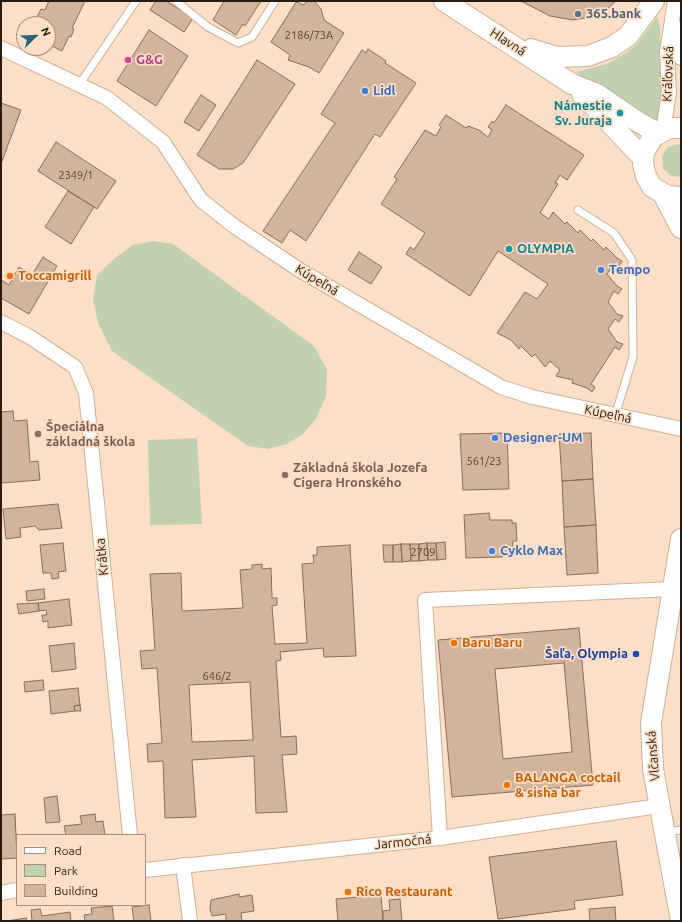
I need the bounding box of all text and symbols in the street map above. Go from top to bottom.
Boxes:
place label: 365.bank [586,6,641,22]
marker: 365.bank [573,9,583,19]
north arrow [16,16,56,56]
street label: Hlavná [487,25,529,59]
text: N [39,26,53,38]
house number: 2186/73A [285,28,333,42]
street label: Kráľovská [659,46,677,102]
place label: G&G [136,52,163,68]
marker: G&G [123,55,133,65]
place label: Lidl [373,83,395,99]
marker: Lidl [360,86,370,96]
place label: Námestie Sv. Juraja [554,98,612,129]
marker: Námestie Sv. Juraja [615,108,625,118]
house number: 2349/1 [58,168,94,182]
place label: OLYMPIA [517,241,574,257]
marker: OLYMPIA [504,244,514,254]
street label: Kúpeľná [292,261,342,299]
place label: Tempo [609,262,650,278]
marker: Tempo [596,265,606,275]
place label: Toccamigrill [18,268,91,284]
marker: Toccamigrill [5,271,15,281]
street label: Kúpeľná [583,401,633,427]
place label: Špeciálna základná škola [46,419,135,450]
marker: Špeciálna základná škola [33,429,43,439]
place label: Designer-UM [503,430,583,446]
marker: Designer-UM [490,433,500,443]
house number: 561/23 [466,454,502,468]
place label: Základná škola Jozefa Cígera Hronského [293,460,427,491]
marker: Základná škola Jozefa Cígera Hronského [280,470,290,480]
street label: Krátka [92,537,112,577]
place label: Cyklo Max [500,543,563,559]
house number: 2709 [411,545,435,559]
marker: Cyklo Max [487,546,497,556]
place label: Baru Baru [462,635,522,651]
marker: Baru Baru [449,638,459,648]
place label: Šaľa, Olympia [545,646,628,662]
marker: Šaľa, Olympia [631,649,641,659]
house number: 646/2 [203,669,231,683]
street label: Vlčanská [643,730,663,782]
place label: BALANGA coctail & sisha bar [515,770,621,801]
marker: BALANGA coctail & sisha bar [502,780,512,790]
street label: Jarmočná [374,831,432,853]
legend [16,834,146,906]
text: Road [54,844,82,857]
text: Park [54,864,78,877]
text: Building [54,884,98,897]
place label: Rico Restaurant [356,884,453,900]
marker: Rico Restaurant [343,887,353,897]

